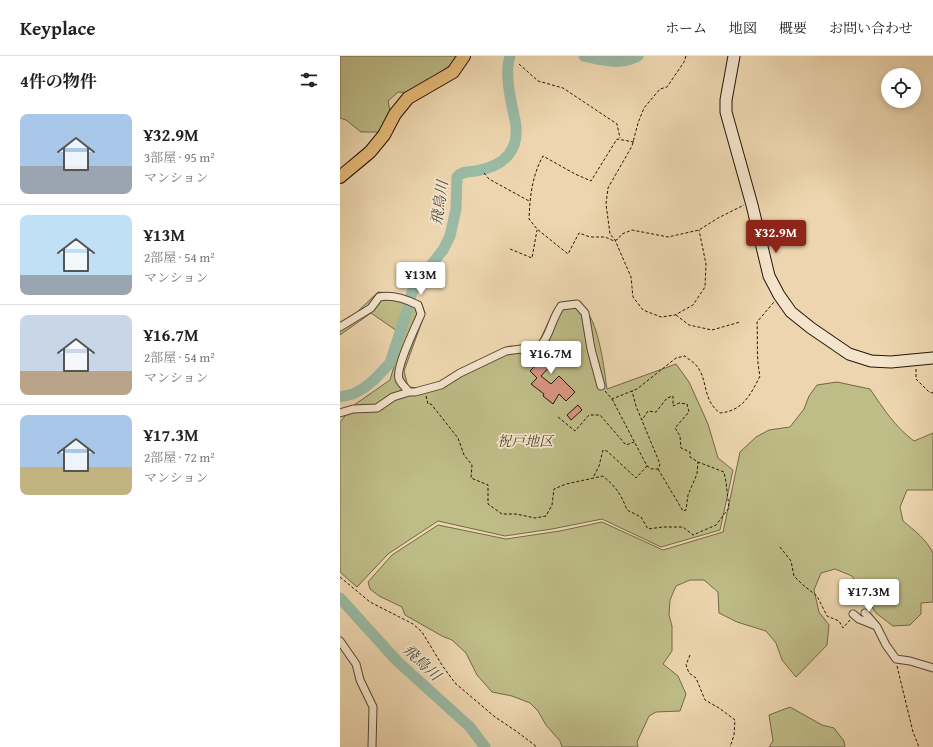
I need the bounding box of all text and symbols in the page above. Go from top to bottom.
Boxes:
text: Keyplace [20,14,96,42]
text: ホーム [665,18,707,38]
text: 地図 [729,18,757,38]
text: 概要 [779,18,807,38]
text: お問い合わせ [829,18,913,38]
text: 4件の物件 [20,68,97,93]
map controls [881,68,921,108]
button: locate [881,68,921,108]
icon: filters [298,69,320,91]
text: ¥32.9M [144,122,199,147]
icon: home [52,130,100,178]
text: 3部屋 · 95 m² [144,148,215,167]
text: マンション [144,168,208,187]
water label: 飛鳥川 [425,177,453,227]
pin: ¥32.9M [743,220,809,254]
text: ¥13M [144,222,185,247]
text: ¥32.9M [755,223,797,242]
icon: home [52,231,100,279]
text: 2部屋 · 54 m² [144,248,215,267]
pin: ¥13M [397,262,445,296]
text: ¥13M [405,265,437,284]
text: マンション [144,268,208,287]
text: ¥16.7M [144,322,199,347]
icon: home [52,331,100,379]
pin: ¥16.7M [518,341,584,375]
text: ¥16.7M [530,344,572,363]
text: 2部屋 · 54 m² [144,348,215,367]
text: マンション [144,368,208,387]
text: ¥17.3M [144,422,199,447]
icon: home [52,431,100,479]
park label: 祝戸地区 [497,431,555,451]
text: 2部屋 · 72 m² [144,448,215,467]
text: マンション [144,468,208,487]
pin: ¥17.3M [836,579,902,613]
text: ¥17.3M [848,582,890,601]
water label: 飛鳥川 [398,639,447,686]

